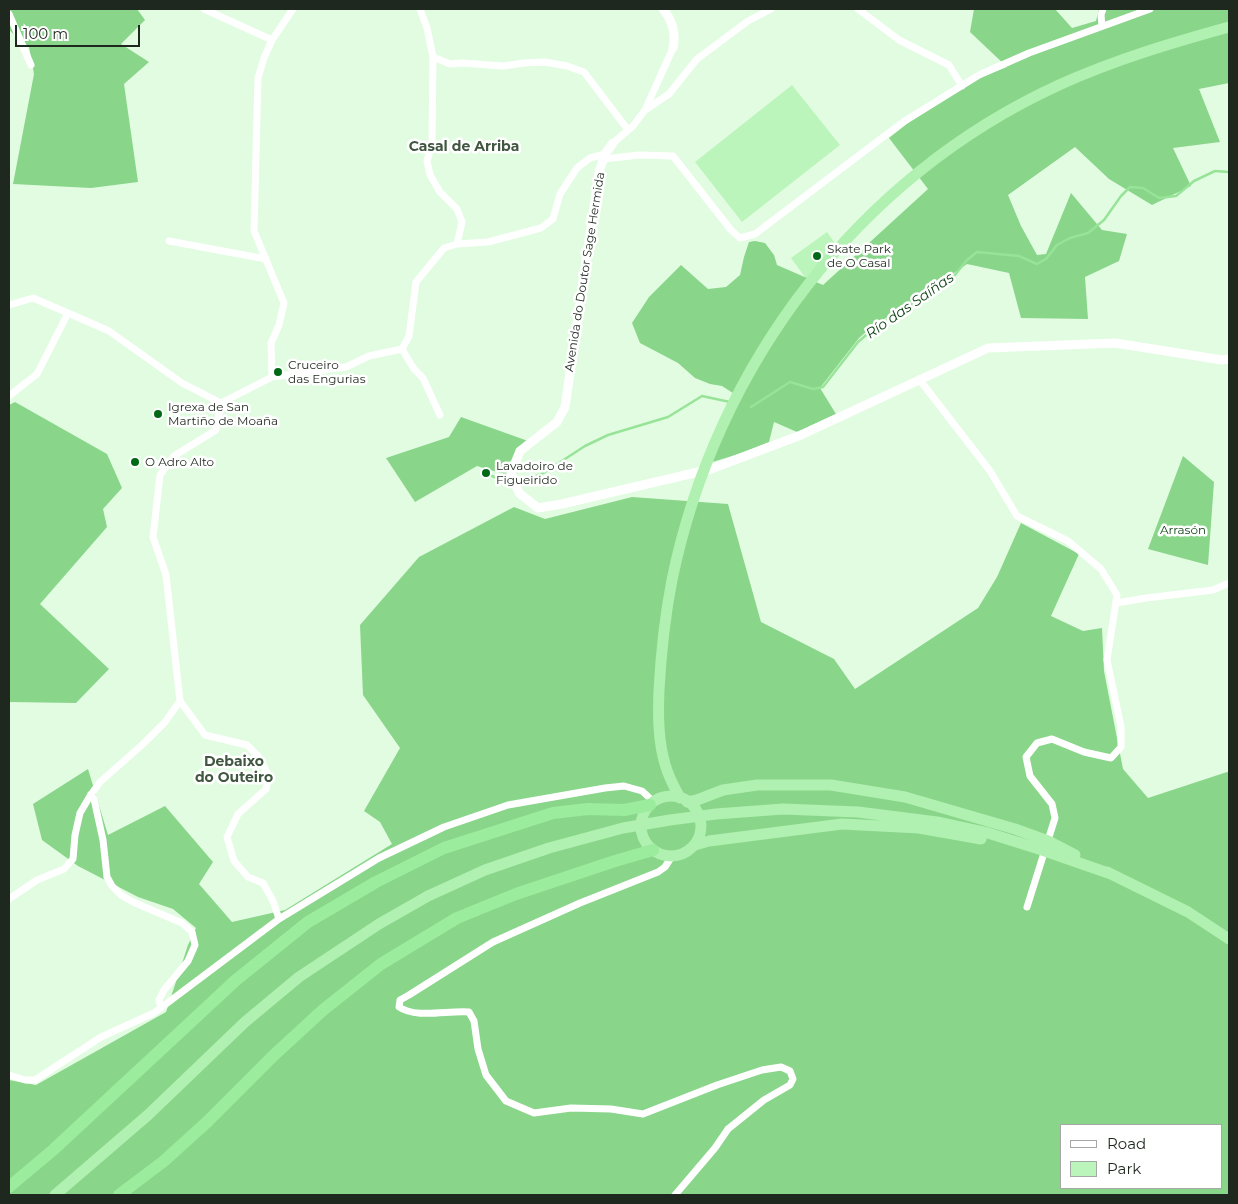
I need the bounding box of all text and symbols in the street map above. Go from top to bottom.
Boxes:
scale bar [18,15,142,47]
text: 100 m [23,24,68,43]
district label: Casal de Arriba [409,139,519,155]
street label: Avenida do Doutor Sage Hermida [562,171,608,373]
place label: Skate Park de O Casal [827,242,891,270]
marker: Skate Park de O Casal [811,250,823,262]
water label: Río das Saíñas [863,269,957,343]
place label: Cruceiro das Engurias [288,358,366,386]
marker: Cruceiro das Engurias [272,366,284,378]
place label: Igrexa de San Martiño de Moaña [168,400,278,428]
marker: Igrexa de San Martiño de Moaña [152,408,164,420]
place label: O Adro Alto [145,455,214,469]
marker: O Adro Alto [129,456,141,468]
place label: Lavadoiro de Figueirido [496,459,573,487]
marker: Lavadoiro de Figueirido [480,467,492,479]
park label: Arrasón [1160,523,1206,537]
district label: Debaixo do Outeiro [195,754,273,786]
legend [1060,1124,1223,1189]
text: Road [1107,1134,1146,1153]
text: Park [1107,1159,1141,1178]

